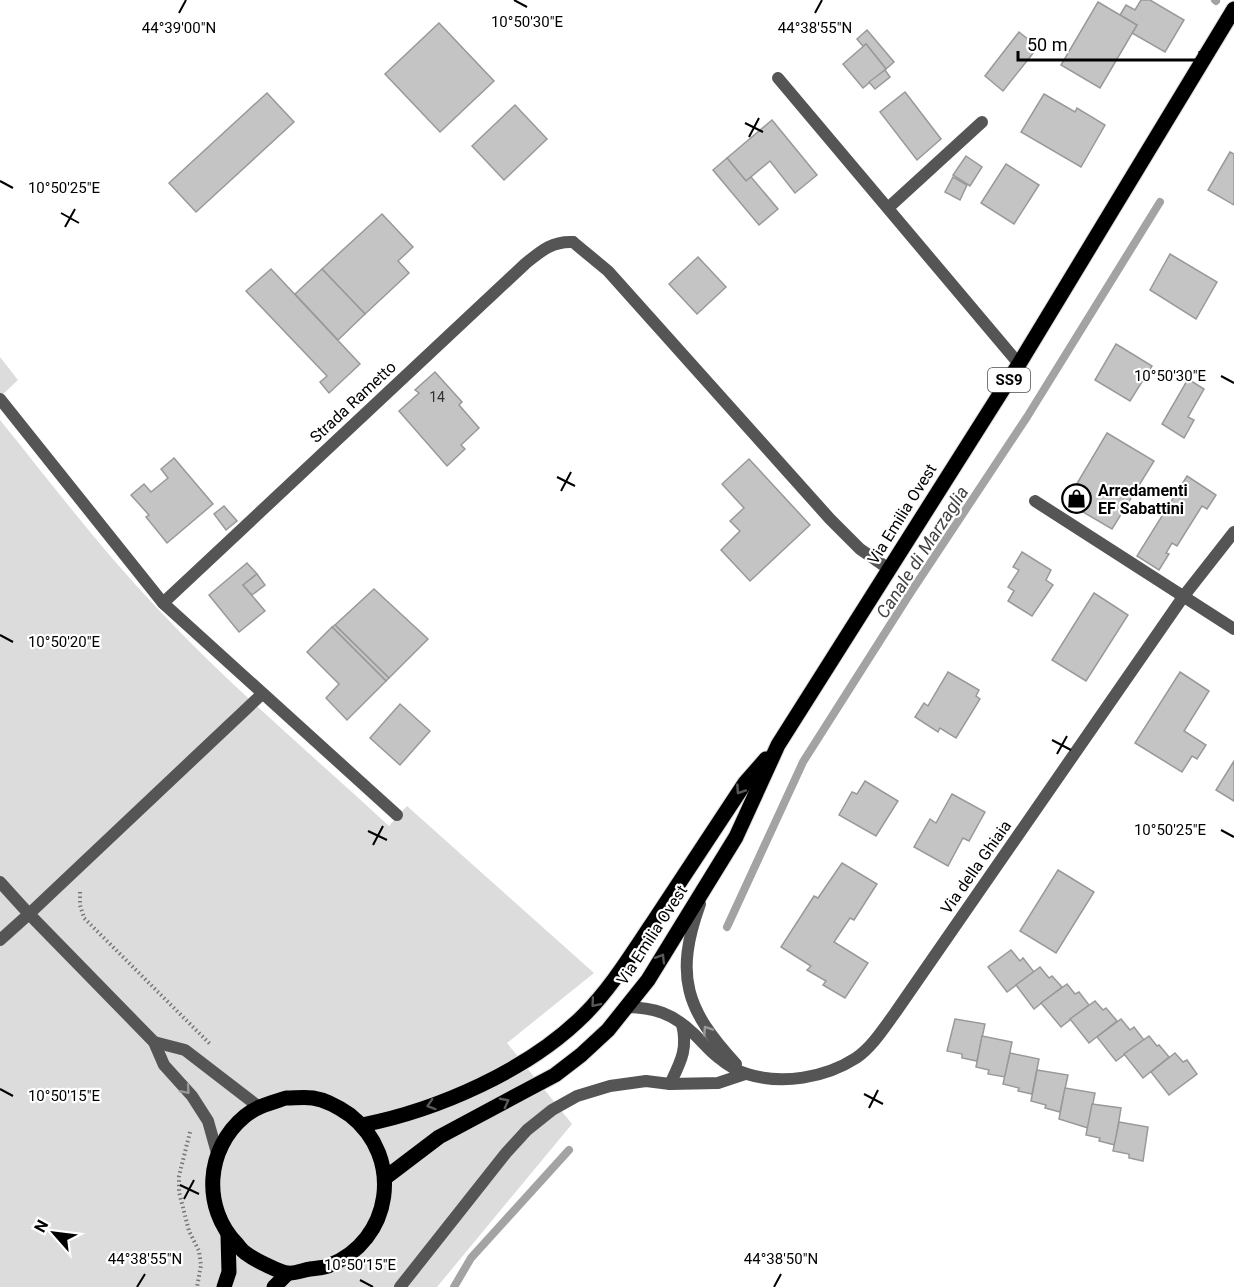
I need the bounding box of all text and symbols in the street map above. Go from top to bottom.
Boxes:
text: 10°50'30"E [491,13,564,31]
text: 44°39'00"N [142,19,216,37]
text: 44°38'55"N [778,19,852,37]
scale bar [1018,24,1200,62]
text: 50 m [1027,34,1067,55]
text: 10°50'25"E [28,179,101,197]
street label: Strada Rametto [306,357,400,447]
text: 10°50'30"E [1134,367,1207,385]
road number: SS9 [988,368,1030,392]
house number: 14 [429,389,445,405]
street label: Via Emilia Ovest [864,460,940,568]
place label: Arredamenti EF Sabattini [1098,481,1188,518]
water label: Canale di Marzaglia [872,482,972,622]
shop icon: Arredamenti EF Sabattini [1061,483,1093,515]
text: 10°50'20"E [28,633,101,651]
one-way arrow [736,784,747,795]
street label: Via della Ghiaia [937,817,1015,917]
text: 10°50'25"E [1134,821,1207,839]
street label: Via Emilia Ovest [613,882,691,988]
one-way arrow [654,954,666,964]
one-way arrow [591,996,602,1007]
one-way arrow [704,1025,715,1036]
one-way arrow [179,1083,190,1094]
text: 10°50'15"E [28,1087,101,1105]
one-way arrow [427,1098,437,1111]
one-way arrow [499,1098,509,1109]
north arrow [24,1203,84,1263]
text: N [30,1217,52,1236]
text: 44°38'55"N [108,1250,182,1268]
text: 44°38'50"N [744,1250,818,1268]
text: 10°50'15"E [324,1256,397,1274]

